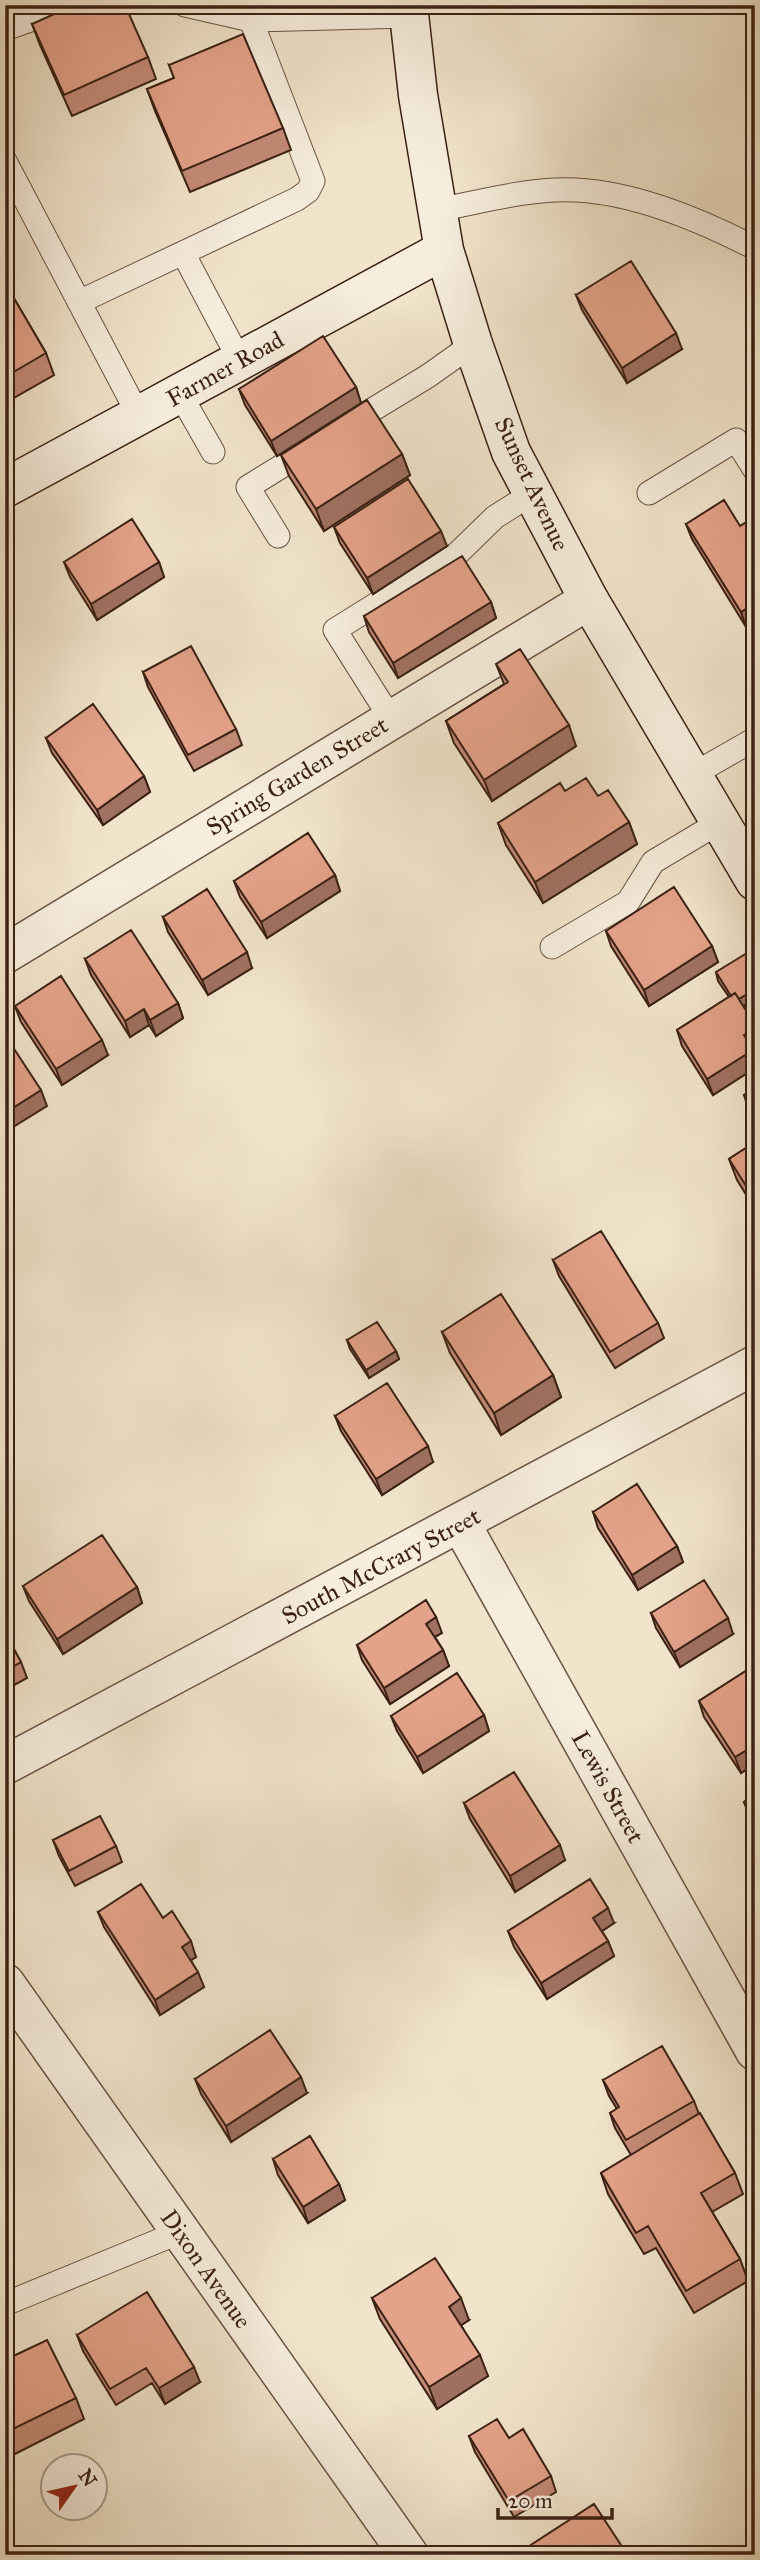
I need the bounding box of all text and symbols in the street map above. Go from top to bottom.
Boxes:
street label: Farmer Road [161,324,289,414]
street label: Sunset Avenue [488,412,576,556]
street label: Spring Garden Street [201,710,394,842]
street label: South McCrary Street [276,1501,486,1631]
street label: Lewis Street [565,1726,651,1849]
street label: Dixon Avenue [154,2204,258,2334]
north arrow [38,2452,108,2522]
text: N [74,2465,102,2491]
scale bar [498,2476,611,2520]
text: 20 m [508,2488,553,2514]

